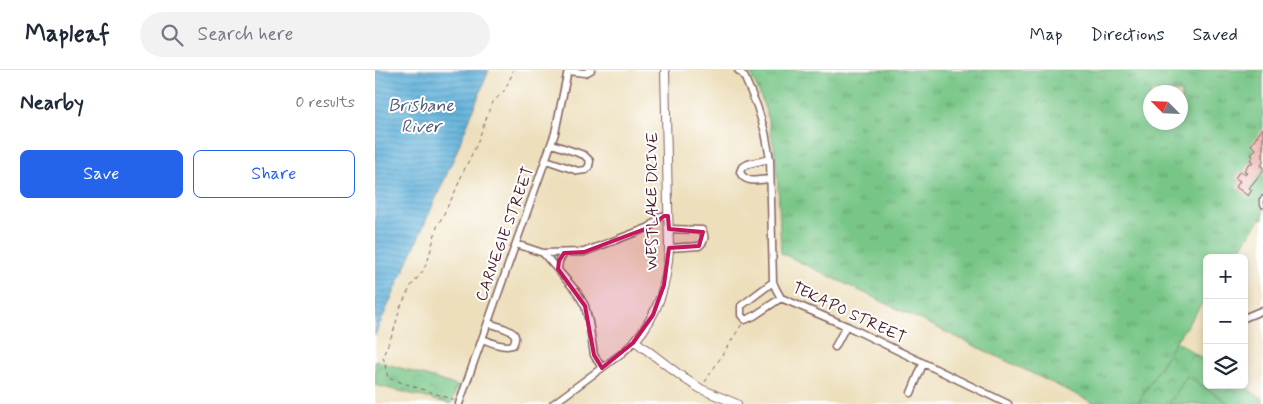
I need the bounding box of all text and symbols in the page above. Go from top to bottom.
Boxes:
search box [140,12,490,57]
text: Mapleaf [25,19,110,50]
icon: search [158,21,186,49]
text: Search here [198,22,293,47]
text: Map [1030,23,1063,47]
text: Directions [1091,23,1165,47]
text: Saved [1193,23,1238,47]
north arrow [1143,85,1188,130]
text: Nearby [20,89,84,117]
text: 0 results [295,92,355,113]
water label: Brisbane River [388,94,455,139]
street label: WESTLAKE DRIVE [642,132,663,270]
button: Save [20,150,183,198]
button: Share [193,150,355,198]
street label: CARNEGIE STREET [471,164,539,304]
map controls [1203,254,1248,389]
button: + [1203,254,1248,299]
street label: TEKAPO STREET [789,277,909,349]
button: − [1203,299,1248,344]
button: layers [1203,344,1248,389]

